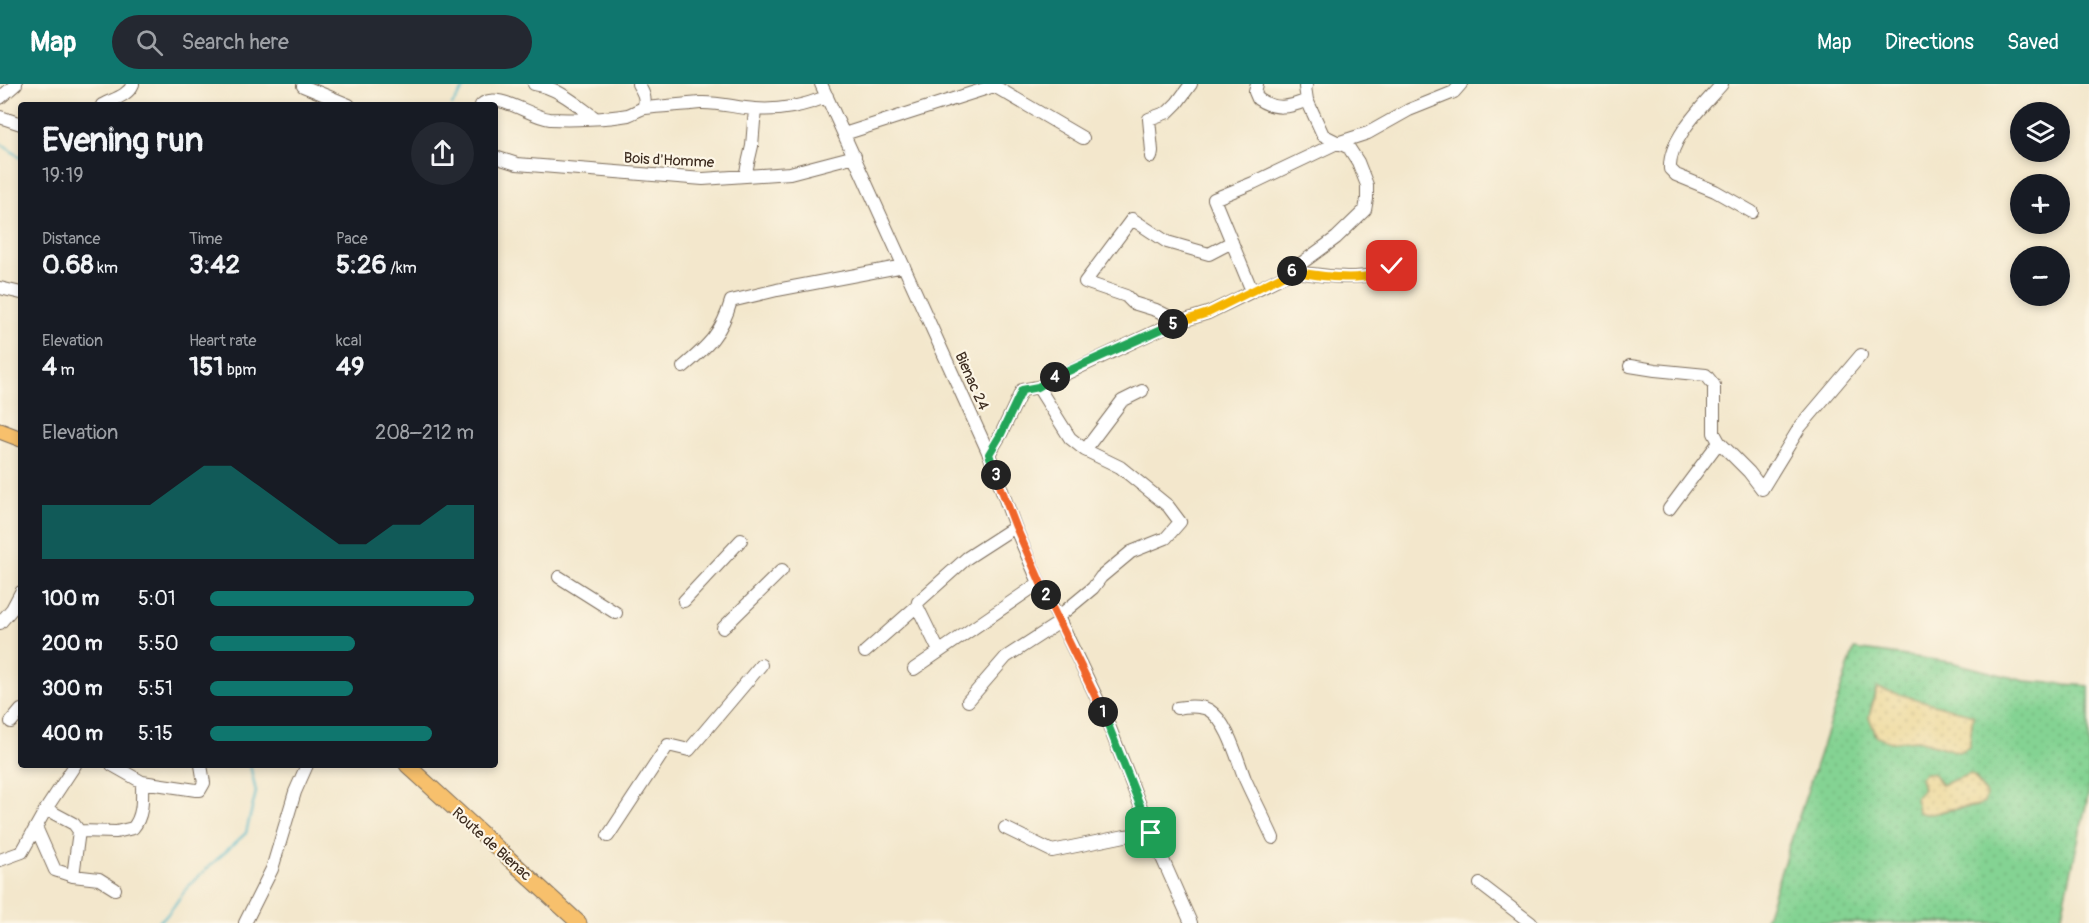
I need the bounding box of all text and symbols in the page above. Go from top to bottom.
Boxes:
search box [112,15,532,69]
text: Map [30,25,76,60]
icon: search [133,26,166,59]
text: Search here [181,28,289,56]
text: Map [1817,29,1852,56]
text: Directions [1885,29,1974,56]
text: Saved [2007,29,2059,56]
map controls [2010,102,2070,306]
button: layers [2010,102,2070,162]
text: Evening run [42,120,203,161]
button: share [411,122,474,185]
street label: Bois d'Homme [623,149,715,172]
text: 19:19 [42,163,84,188]
button: + [2010,174,2070,234]
text: Distance [42,229,101,249]
text: Time [189,229,222,249]
text: Pace [336,229,368,249]
pin [1366,240,1417,291]
button: − [2010,246,2070,306]
text: 0.68 [42,249,94,281]
text: 3:42 [189,249,240,281]
text: 5:26 [336,249,387,281]
icon: check [1375,249,1408,282]
pin: 6 [1277,256,1307,286]
text: km [94,258,118,278]
text: /km [387,258,417,278]
text: 6 [1287,261,1297,281]
pin: 5 [1158,309,1188,339]
text: 5 [1169,314,1177,334]
text: Elevation [42,331,103,351]
text: Heart rate [189,331,256,351]
text: kcal [336,331,362,351]
street label: Bienac 24 [950,349,993,414]
text: 4 [42,351,57,383]
text: 151 [189,351,223,383]
text: 49 [336,351,364,383]
text: m [57,360,75,380]
text: bpm [223,360,257,380]
pin: 4 [1040,362,1070,392]
text: 4 [1050,367,1060,387]
text: Elevation [42,420,118,445]
text: 208–212 m [375,420,474,445]
pin: 3 [981,460,1011,490]
text: 3 [992,465,1000,485]
pin: 2 [1031,580,1061,610]
text: 2 [1042,585,1050,605]
text: 100 m [42,586,99,611]
text: 5:01 [138,586,176,611]
text: 200 m [42,631,103,656]
text: 5:50 [138,631,179,656]
text: 300 m [42,676,103,701]
text: 5:51 [138,676,173,701]
pin: 1 [1088,697,1118,727]
text: 1 [1100,702,1106,722]
text: 400 m [42,721,103,746]
text: 5:15 [138,721,173,746]
street label: Route de Bienac [448,804,536,885]
pin [1125,807,1176,858]
icon: arrive [1134,816,1167,849]

